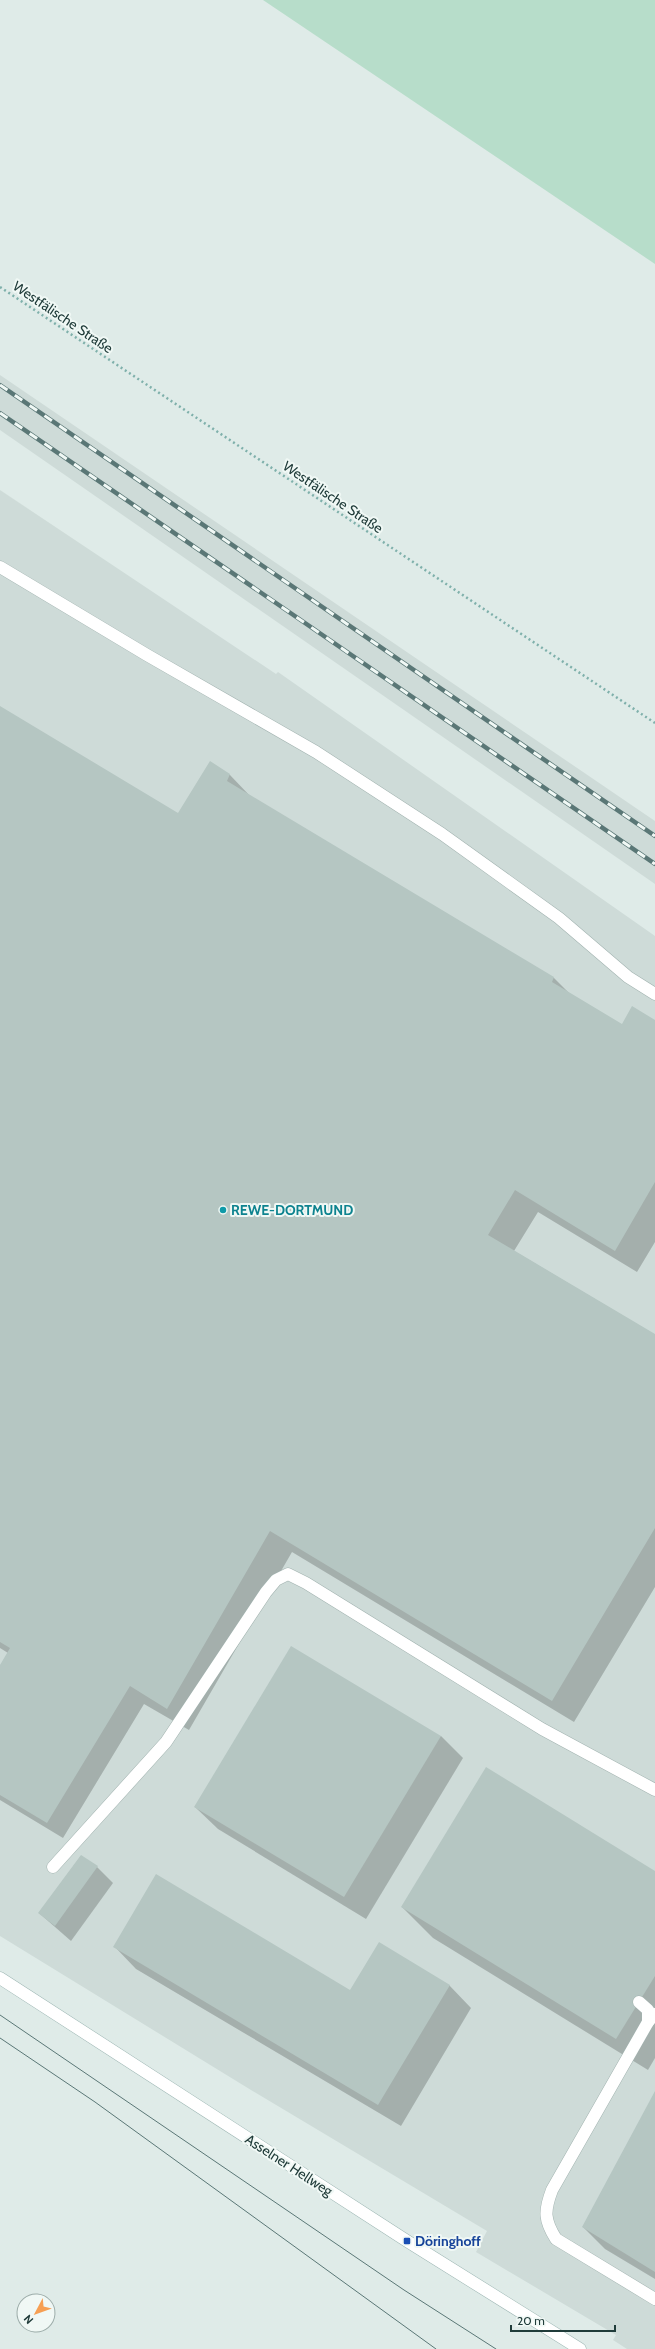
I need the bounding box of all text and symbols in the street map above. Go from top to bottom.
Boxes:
street label: Westfälische Straße [10,277,116,357]
street label: Westfälische Straße [280,457,386,537]
place label: REWE-DORTMUND [231,1201,353,1219]
marker: REWE-DORTMUND [218,1205,228,1215]
street label: Asselner Hellweg [242,2130,337,2201]
place label: Döringhoff [415,2232,481,2250]
marker: Döringhoff [402,2236,412,2246]
north arrow [16,2293,56,2333]
scale bar [511,2307,615,2333]
text: N [21,2312,36,2327]
text: 20 m [517,2313,545,2328]

